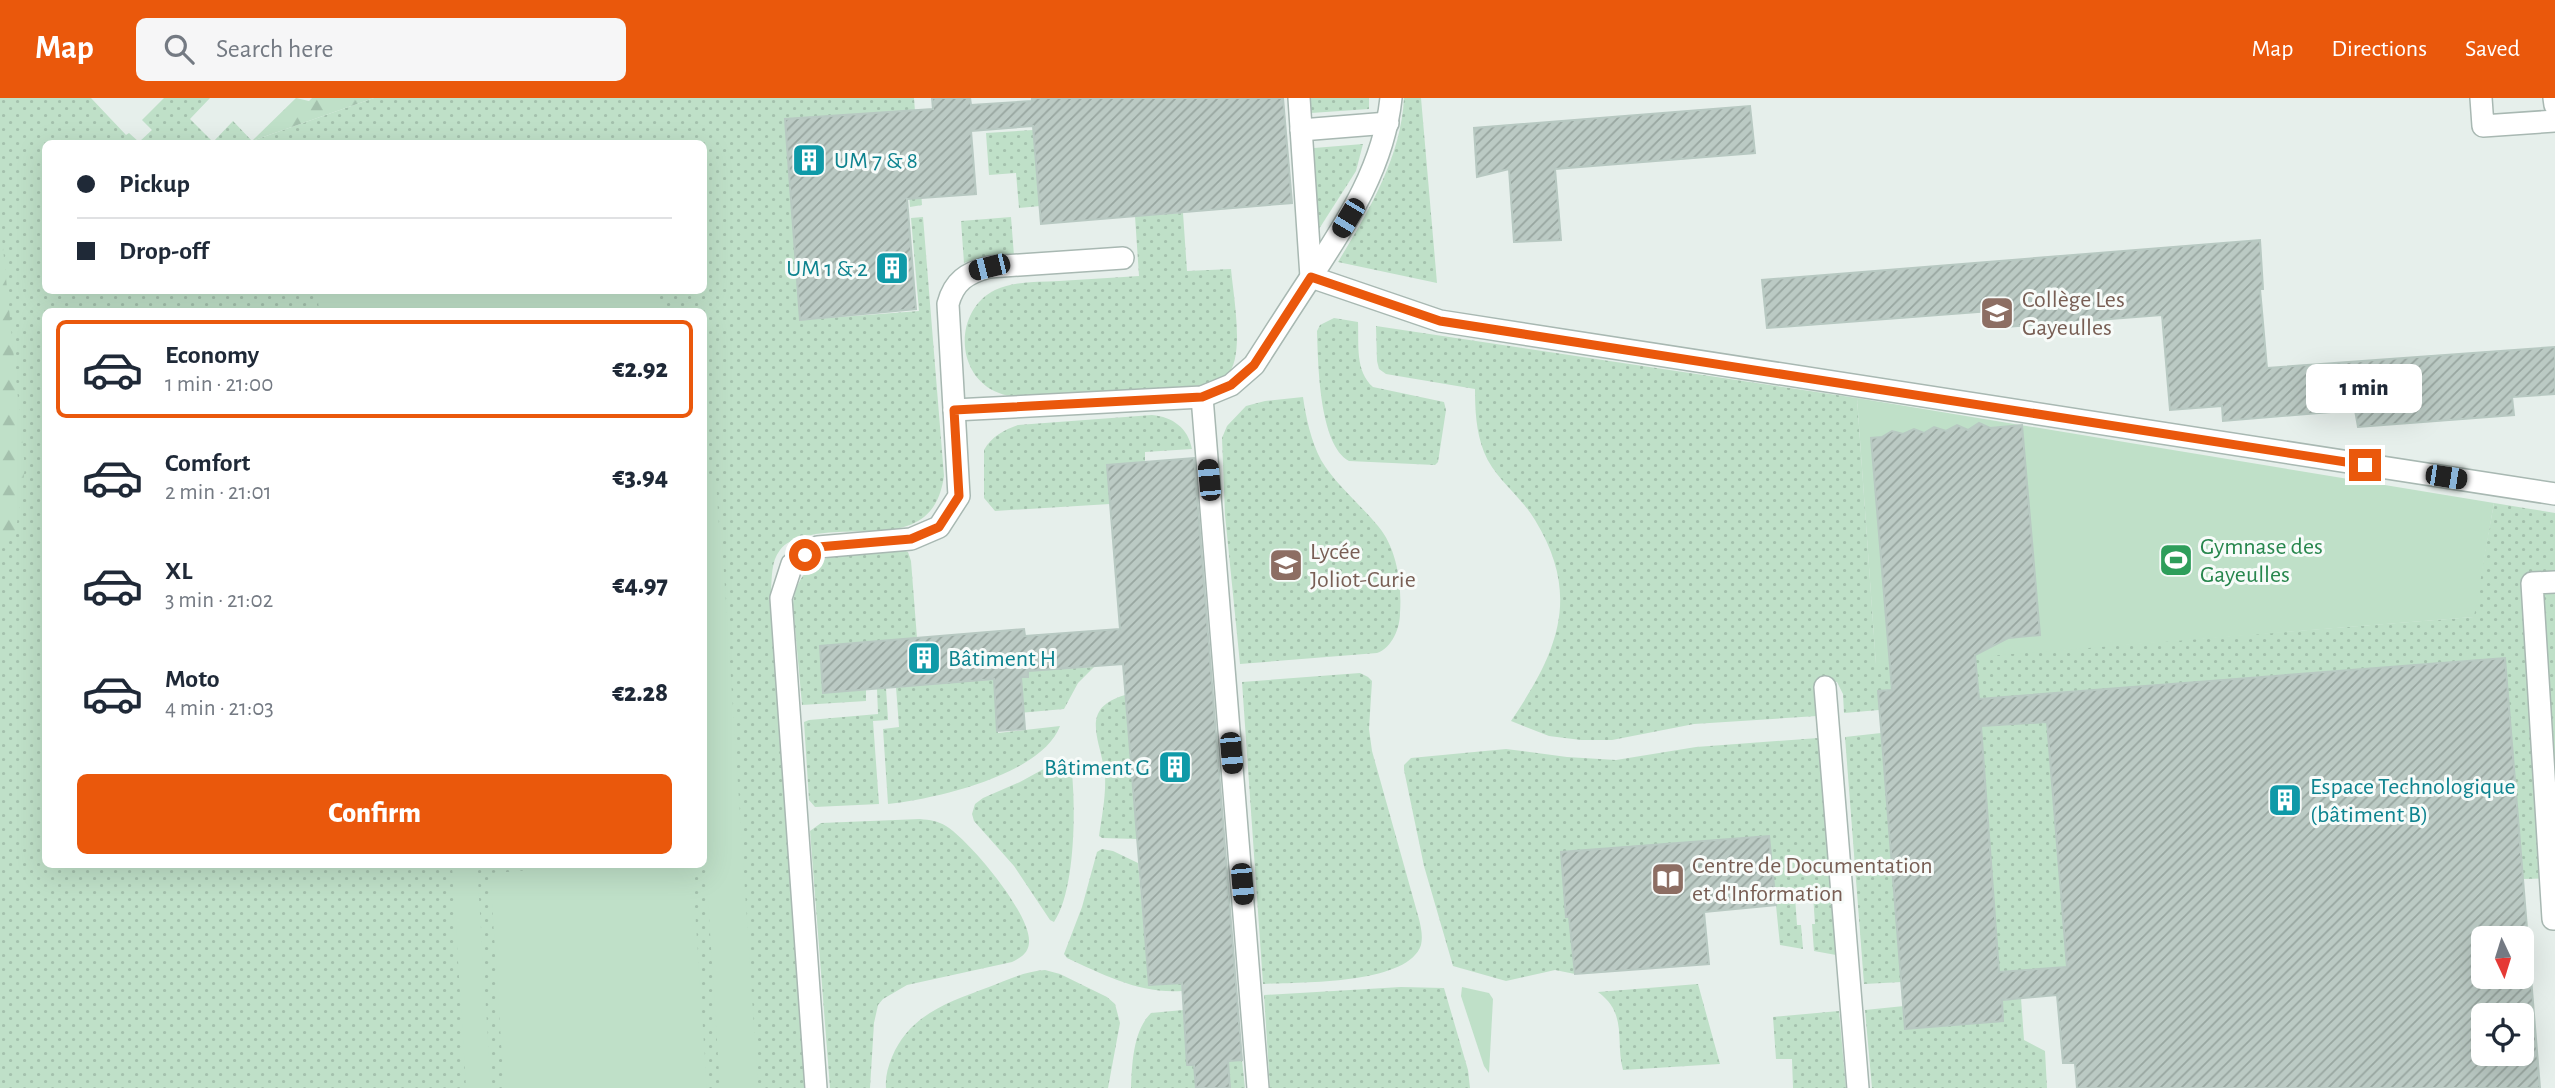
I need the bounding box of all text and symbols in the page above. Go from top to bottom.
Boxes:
search box [136,18,626,81]
icon: search [160,30,198,68]
text: Map [35,32,94,65]
text: Search here [216,36,334,62]
text: Map [2251,37,2293,61]
text: Directions [2331,37,2427,61]
text: Saved [2465,37,2520,61]
building icon: UM 7 & 8 [790,141,828,179]
place label: UM 7 & 8 [834,149,918,173]
text: Pickup [119,171,190,197]
car [1329,195,1368,241]
text: Drop-off [119,238,208,264]
building icon: UM 1 & 2 [873,249,911,287]
car [967,252,1012,282]
place label: UM 1 & 2 [786,257,868,281]
place label: Collège Les Gayeulles [2022,288,2125,340]
school or university icon: Collège Les Gayeulles [1978,294,2016,332]
icon: car [81,338,144,401]
text: Economy [165,342,259,368]
text: €2.92 [613,356,668,382]
callout: 1 min [2307,364,2423,412]
text: 1 min · 21:00 [165,373,273,396]
text: 1 min [2340,377,2388,400]
icon: car [81,446,144,509]
route end [2349,449,2381,481]
text: Comfort [165,450,250,476]
car [1197,458,1222,502]
car [2424,463,2469,491]
text: €3.94 [613,464,668,490]
text: 2 min · 21:01 [165,481,272,504]
place label: Gymnase des Gayeulles [2200,535,2323,587]
route start [789,539,821,571]
place label: Lycée Joliot-Curie [1310,540,1416,592]
sports icon: Gymnase des Gayeulles [2157,541,2195,579]
school or university icon: Lycée Joliot-Curie [1267,546,1305,584]
icon: car [81,554,144,617]
text: XL [165,558,192,584]
text: €4.97 [613,572,668,598]
text: 3 min · 21:02 [165,589,273,612]
building icon: Bâtiment H [905,639,943,677]
place label: Bâtiment H [948,647,1056,671]
icon: car [81,662,144,725]
text: Moto [165,666,220,692]
text: €2.28 [612,680,668,706]
text: 4 min · 21:03 [165,697,274,720]
car [1219,731,1244,775]
building icon: Bâtiment G [1156,748,1194,786]
place label: Bâtiment G [1044,756,1150,780]
button: Confirm [77,774,672,854]
place label: Espace Technologique (bâtiment B) [2310,775,2516,827]
building icon: Espace Technologique (bâtiment B) [2266,781,2304,819]
place label: Centre de Documentation et d'Information [1692,854,1933,906]
library icon: Centre de Documentation et d'Information [1649,860,1687,898]
car [1230,862,1255,906]
north arrow [2471,926,2534,989]
map controls [2471,926,2534,1066]
button: locate [2471,1003,2534,1066]

